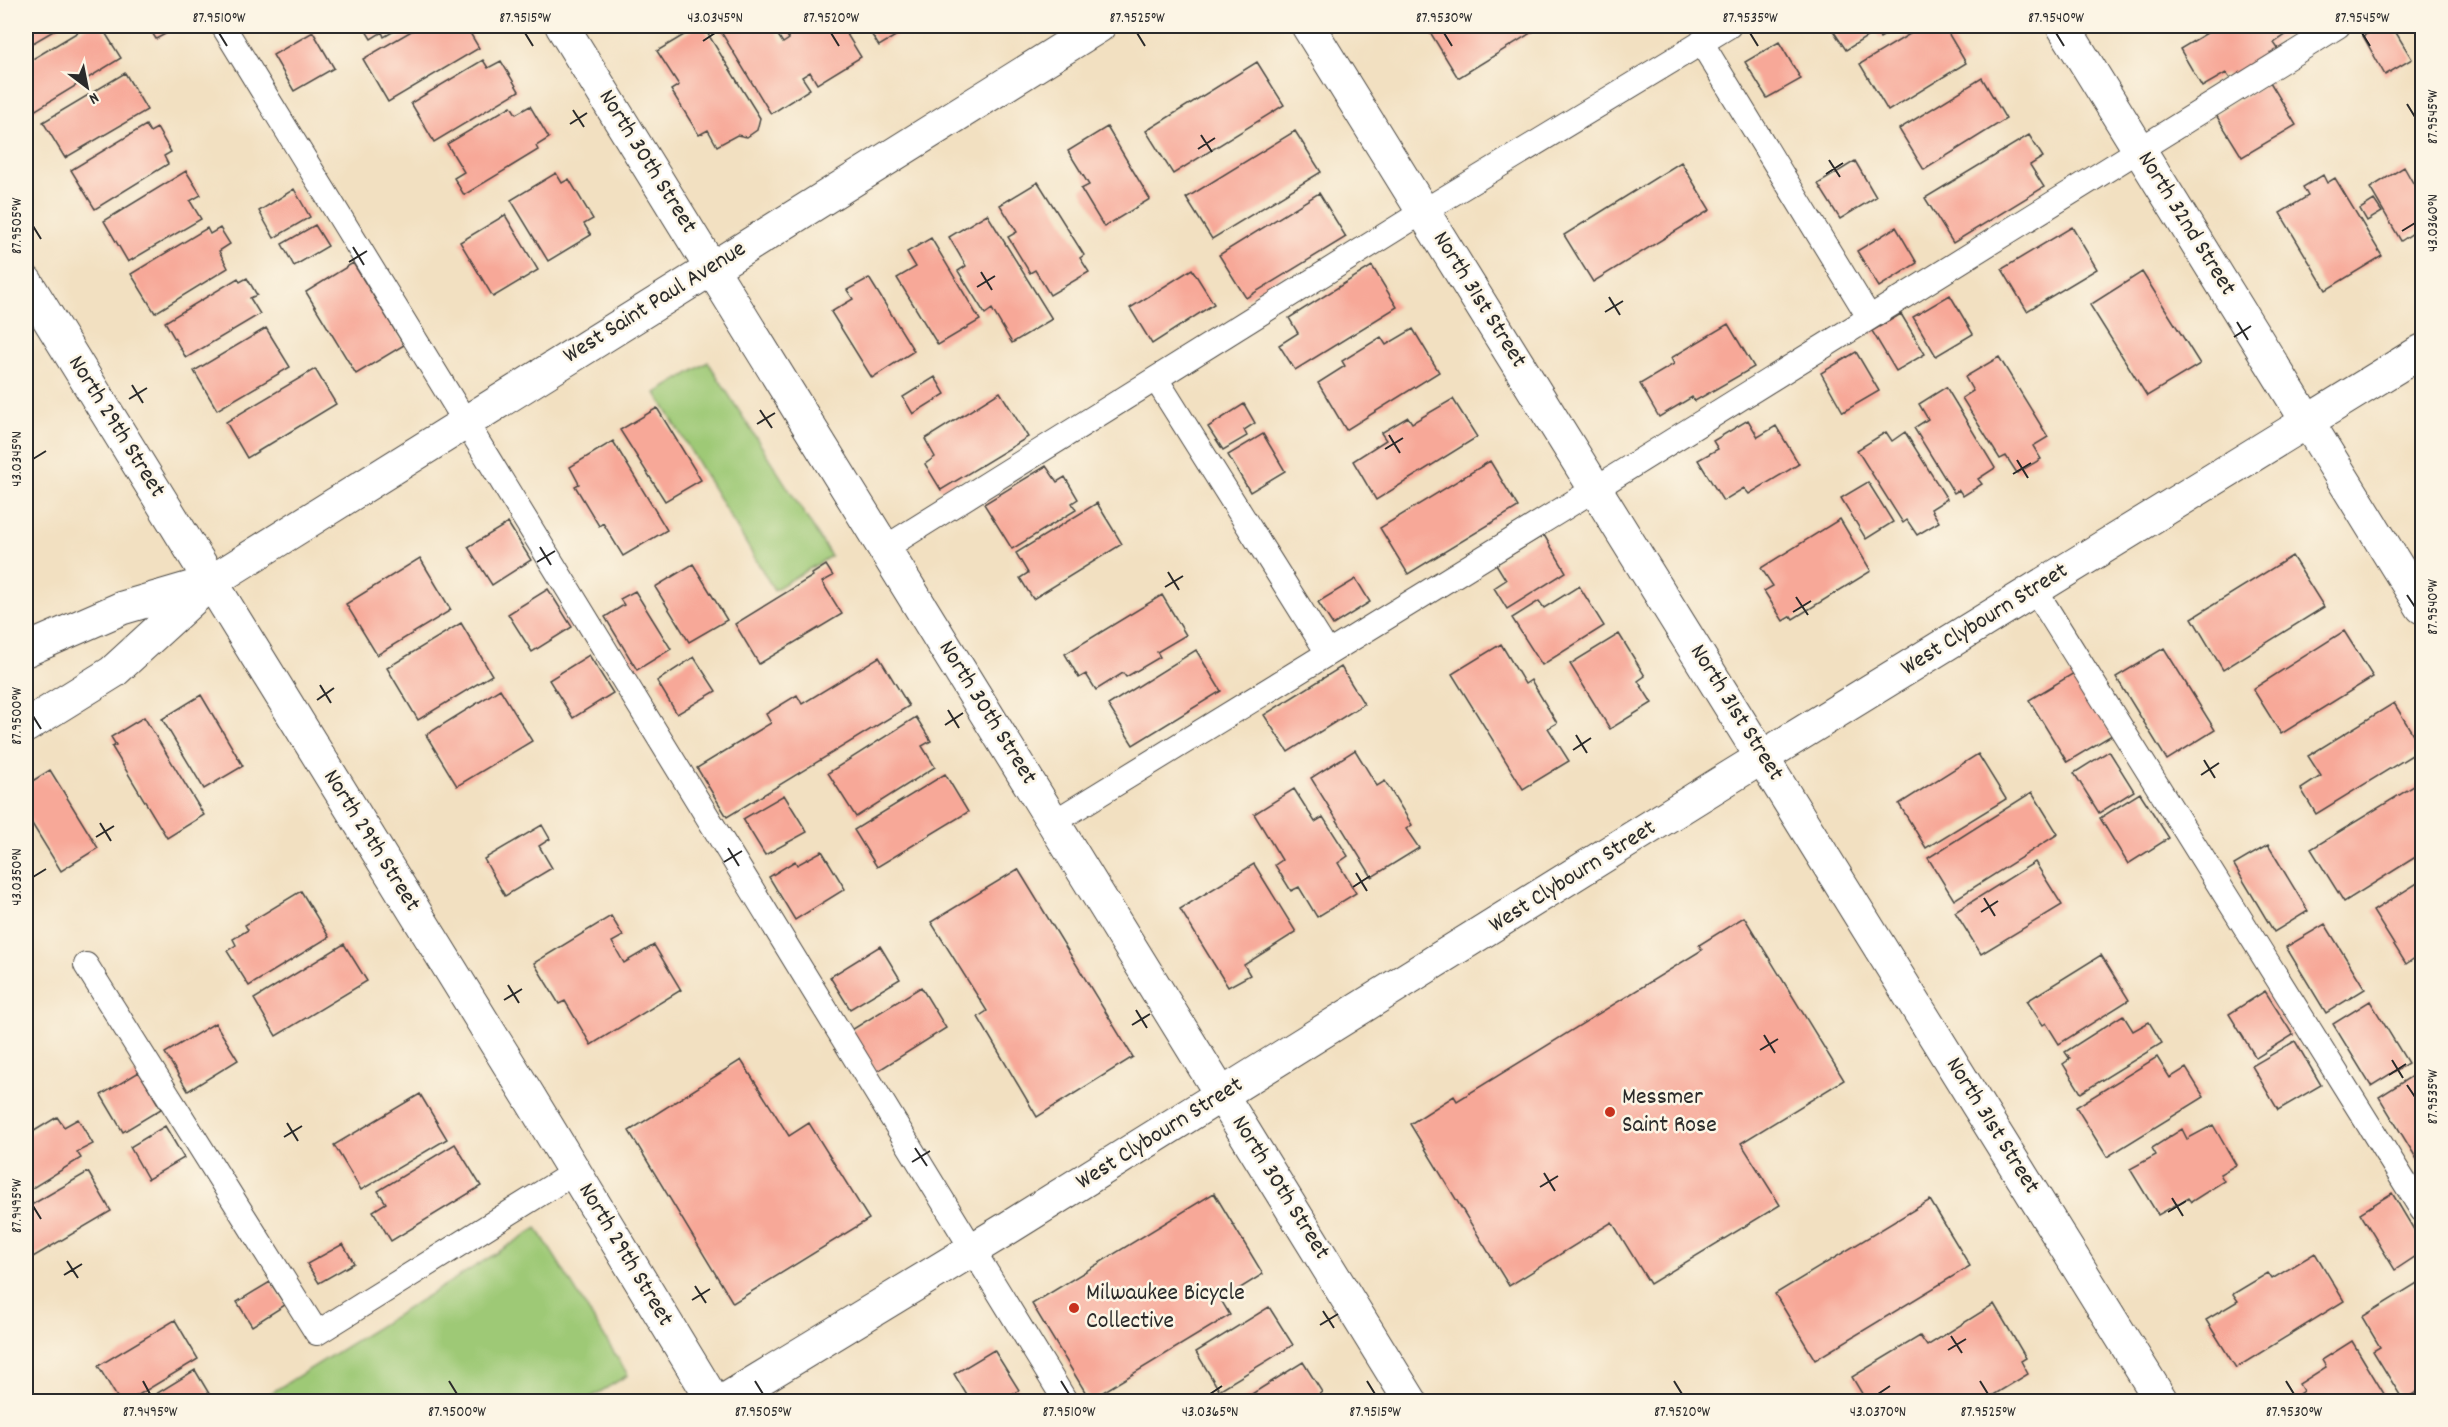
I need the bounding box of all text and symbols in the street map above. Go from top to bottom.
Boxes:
text: 87.9510°W [193,8,246,30]
text: 87.9515°W [499,8,551,30]
text: 43.0345°N [687,8,743,30]
text: 87.9520°W [803,8,859,30]
text: 87.9525°W [1110,8,1165,30]
text: 87.9530°W [1416,8,1473,30]
text: 87.9535°W [1722,8,1778,30]
text: 87.9540°W [2028,8,2084,30]
text: 87.9545°W [2335,8,2390,30]
north arrow [57,57,117,117]
street label: North 30th Street [589,83,705,241]
text: N [84,86,103,109]
text: 87.9545°W [2423,89,2445,144]
street label: North 32nd Street [2128,145,2244,303]
text: 43.0360°N [2423,194,2445,252]
text: 87.9505°W [7,197,29,254]
street label: North 31st Street [1423,225,1535,375]
street label: West Saint Paul Avenue [557,233,753,373]
street label: North 29th Street [59,349,173,505]
text: 43.0345°N [7,431,29,487]
street label: West Clybourn Street [1895,555,2075,685]
text: 87.9540°W [2423,579,2445,635]
street label: North 30th Street [929,634,1045,792]
street label: North 31st Street [1680,638,1792,788]
text: 87.9500°W [7,687,29,745]
street label: North 29th Street [314,763,428,919]
street label: West Clybourn Street [1483,812,1663,942]
text: 43.0350°N [7,848,29,906]
street label: North 31st Street [1936,1051,2048,1201]
street label: West Clybourn Street [1070,1069,1250,1199]
text: 87.9535°W [2423,1069,2445,1125]
place label: Messmer Saint Rose [1622,1081,1717,1143]
marker: Messmer Saint Rose [1603,1105,1617,1119]
street label: North 30th Street [1222,1109,1338,1267]
street label: North 29th Street [569,1177,681,1333]
text: 87.9495°W [7,1178,29,1233]
place label: Milwaukee Bicycle Collective [1086,1277,1245,1339]
marker: Milwaukee Bicycle Collective [1067,1301,1081,1315]
text: 87.9495°W [123,1402,178,1424]
text: 87.9500°W [428,1402,486,1424]
text: 87.9505°W [735,1402,792,1424]
text: 87.9510°W [1043,1402,1096,1424]
text: 43.0365°N [1182,1402,1238,1424]
text: 87.9515°W [1349,1402,1401,1424]
text: 87.9520°W [1654,1402,1710,1424]
text: 43.0370°N [1850,1402,1906,1424]
text: 87.9525°W [1961,1402,2016,1424]
text: 87.9530°W [2266,1402,2323,1424]

